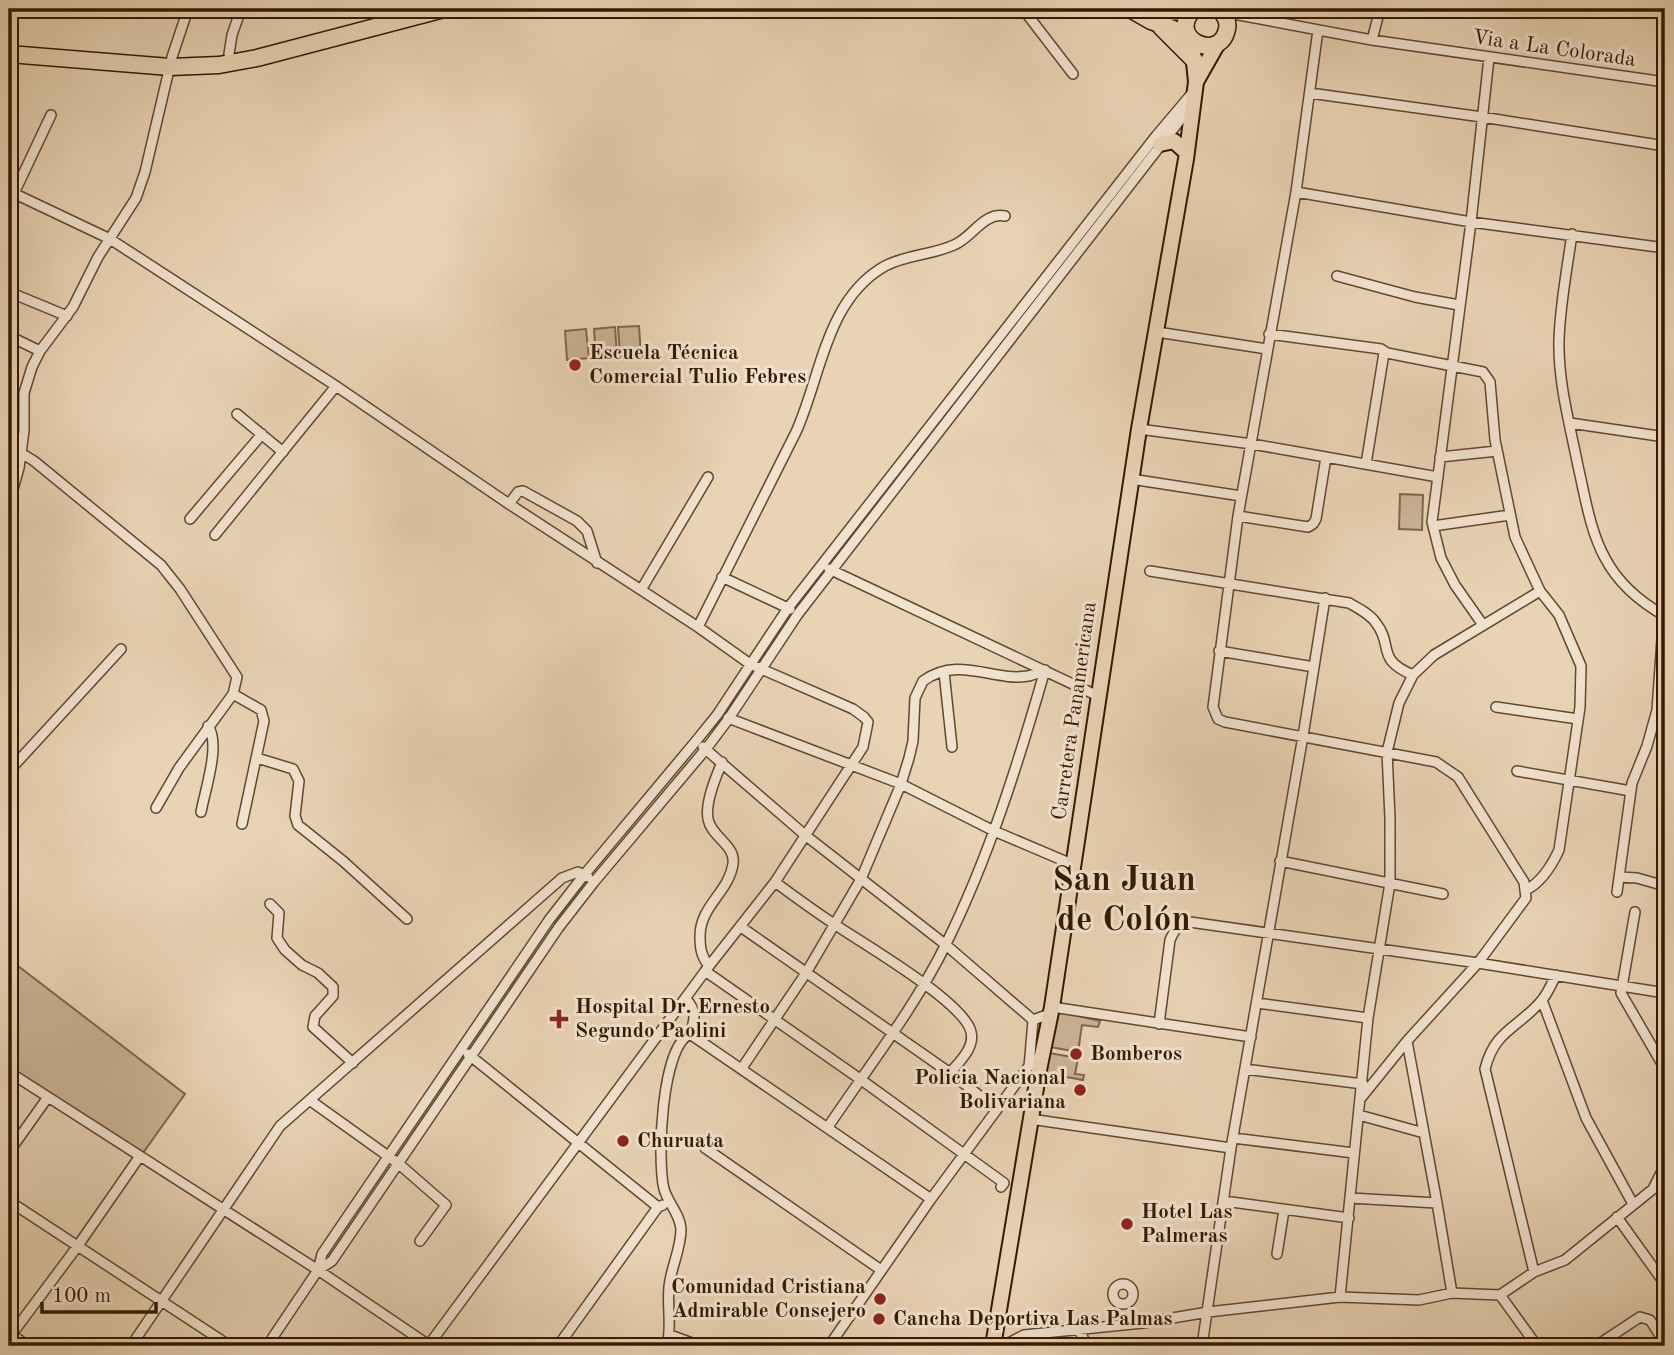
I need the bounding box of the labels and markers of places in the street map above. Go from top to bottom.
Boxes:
place label: Escuela Técnica Comercial Tulio Febres [589,343,806,388]
marker: Escuela Técnica Comercial Tulio Febres [567,357,583,373]
place label: Hospital Dr. Ernesto Segundo Paolini [575,997,770,1042]
marker: Hospital Dr. Ernesto Segundo Paolini [549,1009,569,1029]
place label: Bomberos [1090,1044,1182,1065]
marker: Bomberos [1068,1046,1084,1062]
place label: Policia Nacional Bolivariana [914,1068,1066,1113]
marker: Policia Nacional Bolivariana [1072,1082,1088,1098]
place label: Churuata [637,1131,724,1152]
marker: Churuata [615,1133,631,1149]
place label: Hotel Las Palmeras [1141,1202,1233,1247]
marker: Hotel Las Palmeras [1119,1216,1135,1232]
place label: Comunidad Cristiana Admirable Consejero [671,1277,866,1322]
marker: Comunidad Cristiana Admirable Consejero [872,1291,888,1307]
place label: Cancha Deportiva Las Palmas [893,1309,1173,1330]
marker: Cancha Deportiva Las Palmas [871,1311,887,1327]

